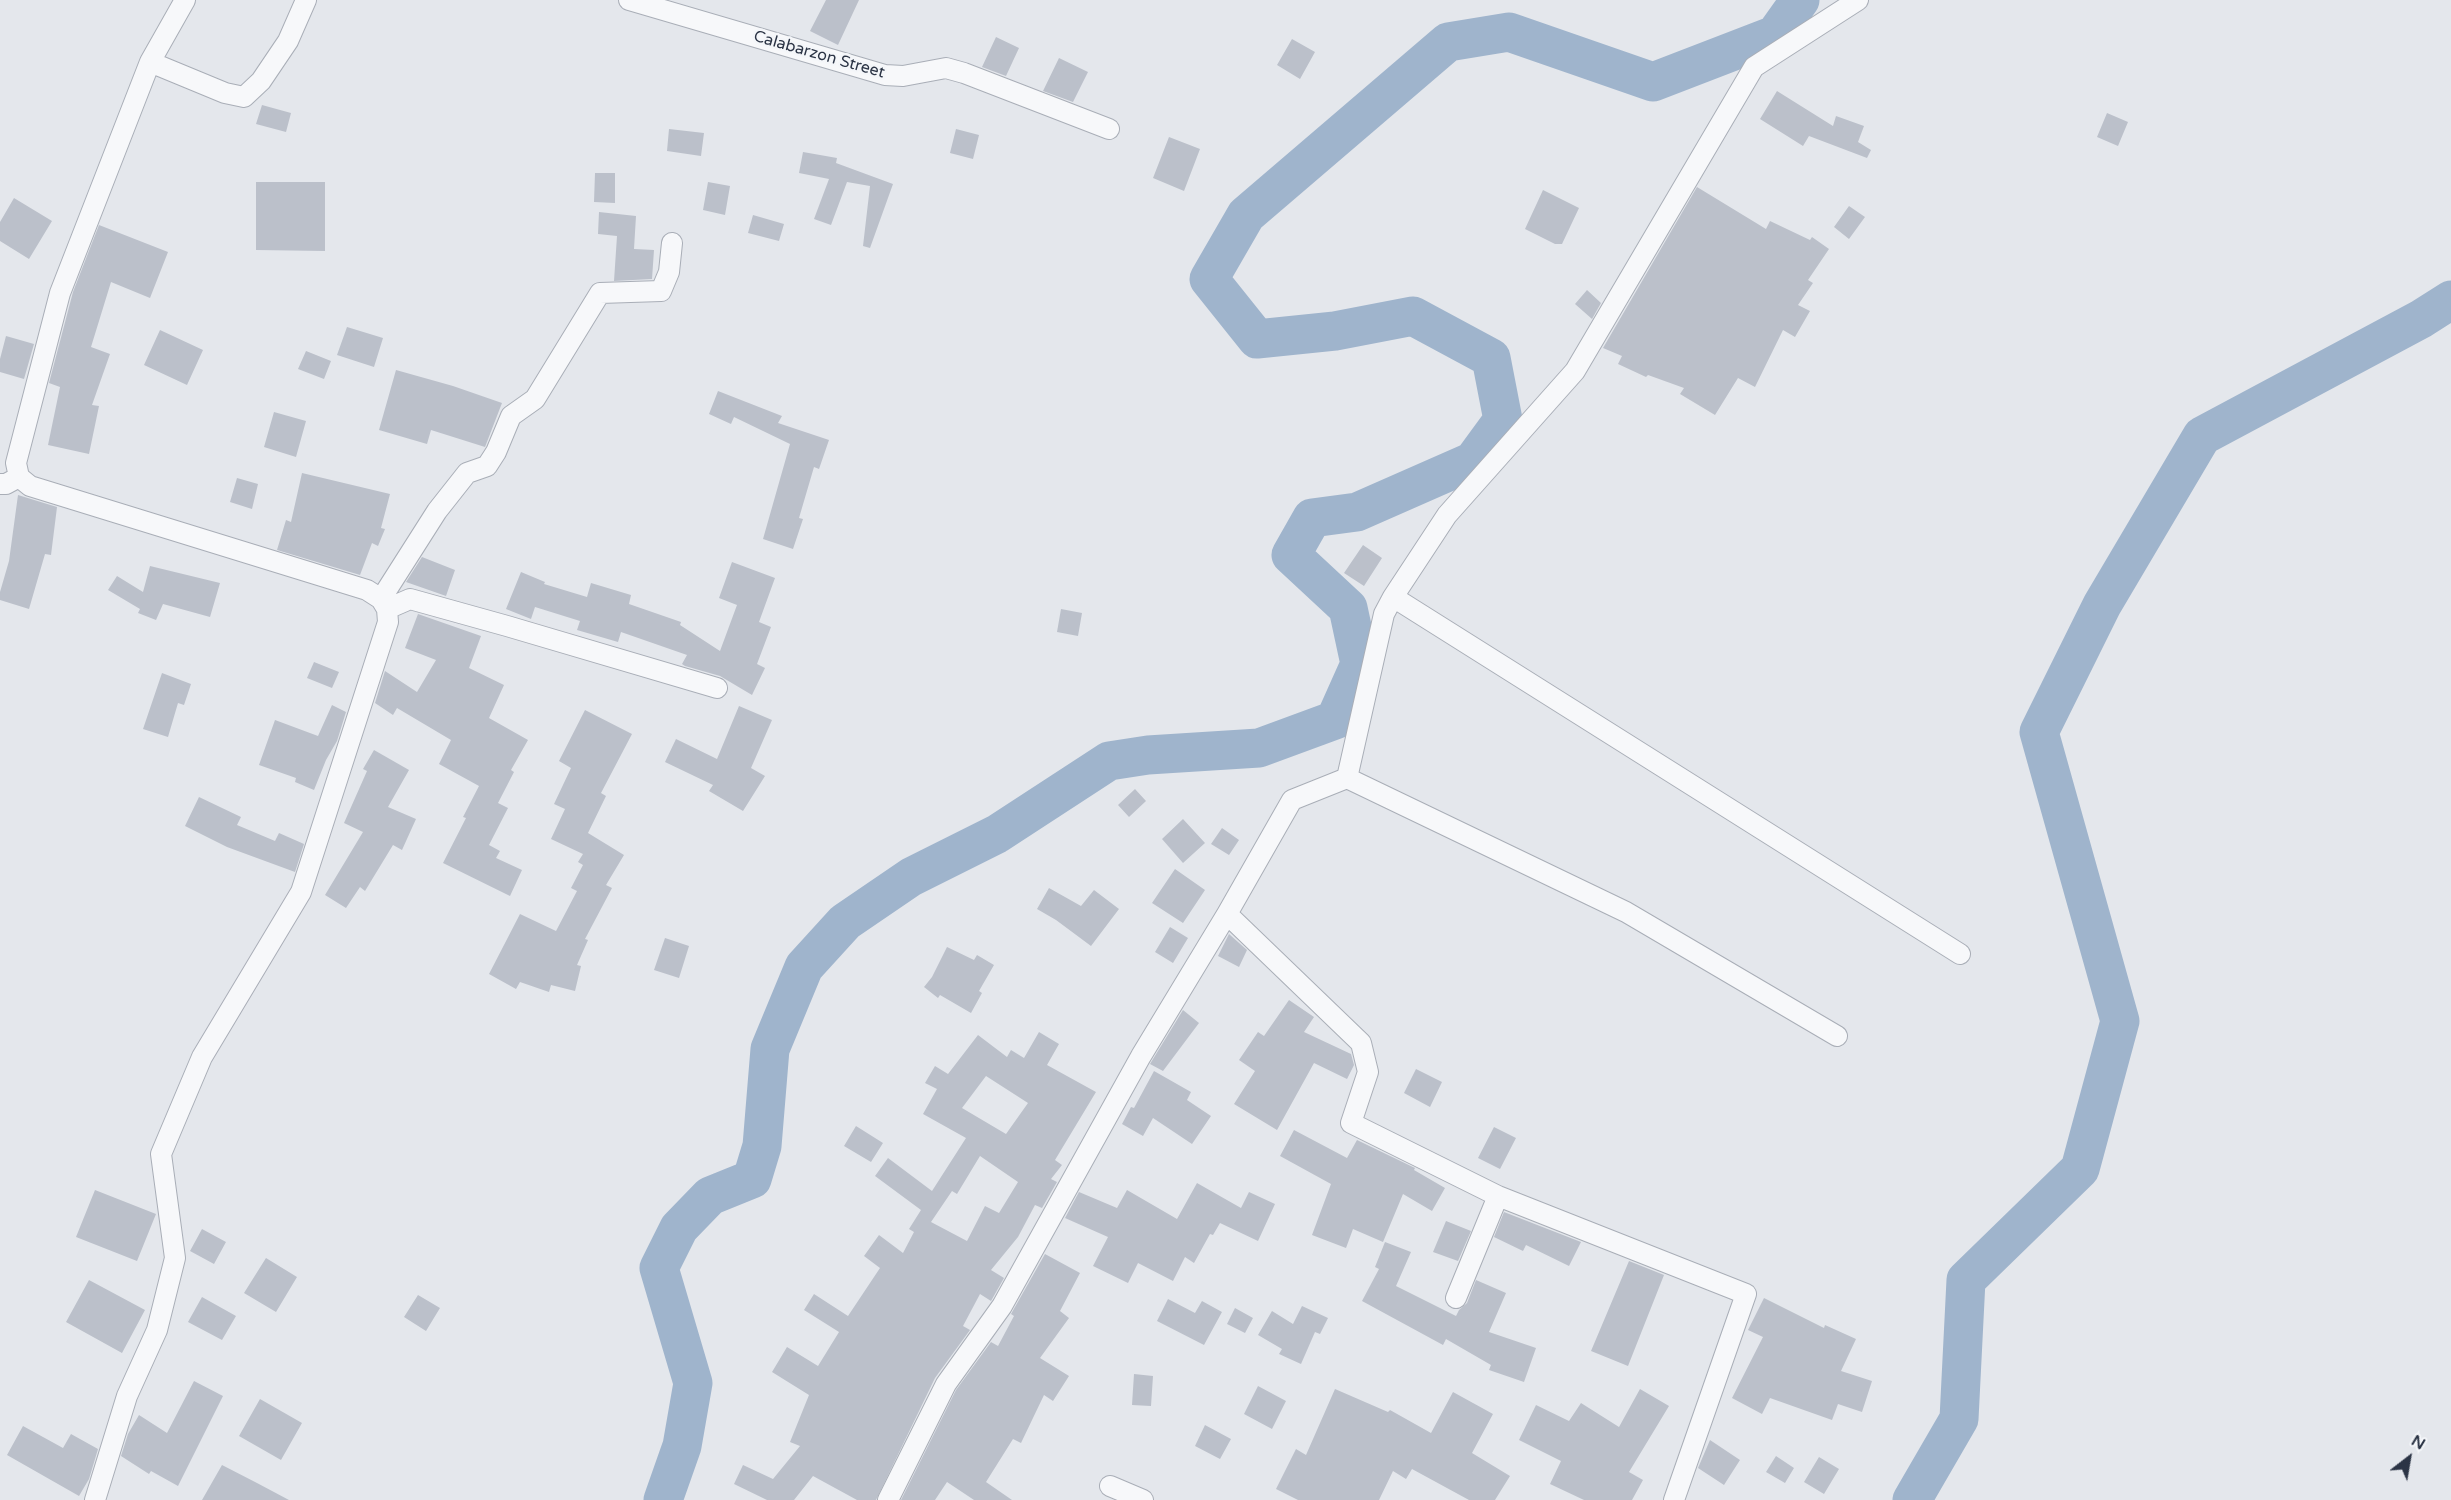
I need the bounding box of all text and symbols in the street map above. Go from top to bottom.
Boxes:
street label: Calabarzon Street [751,27,887,83]
north arrow [2379,1428,2439,1488]
text: N [2408,1431,2429,1454]

